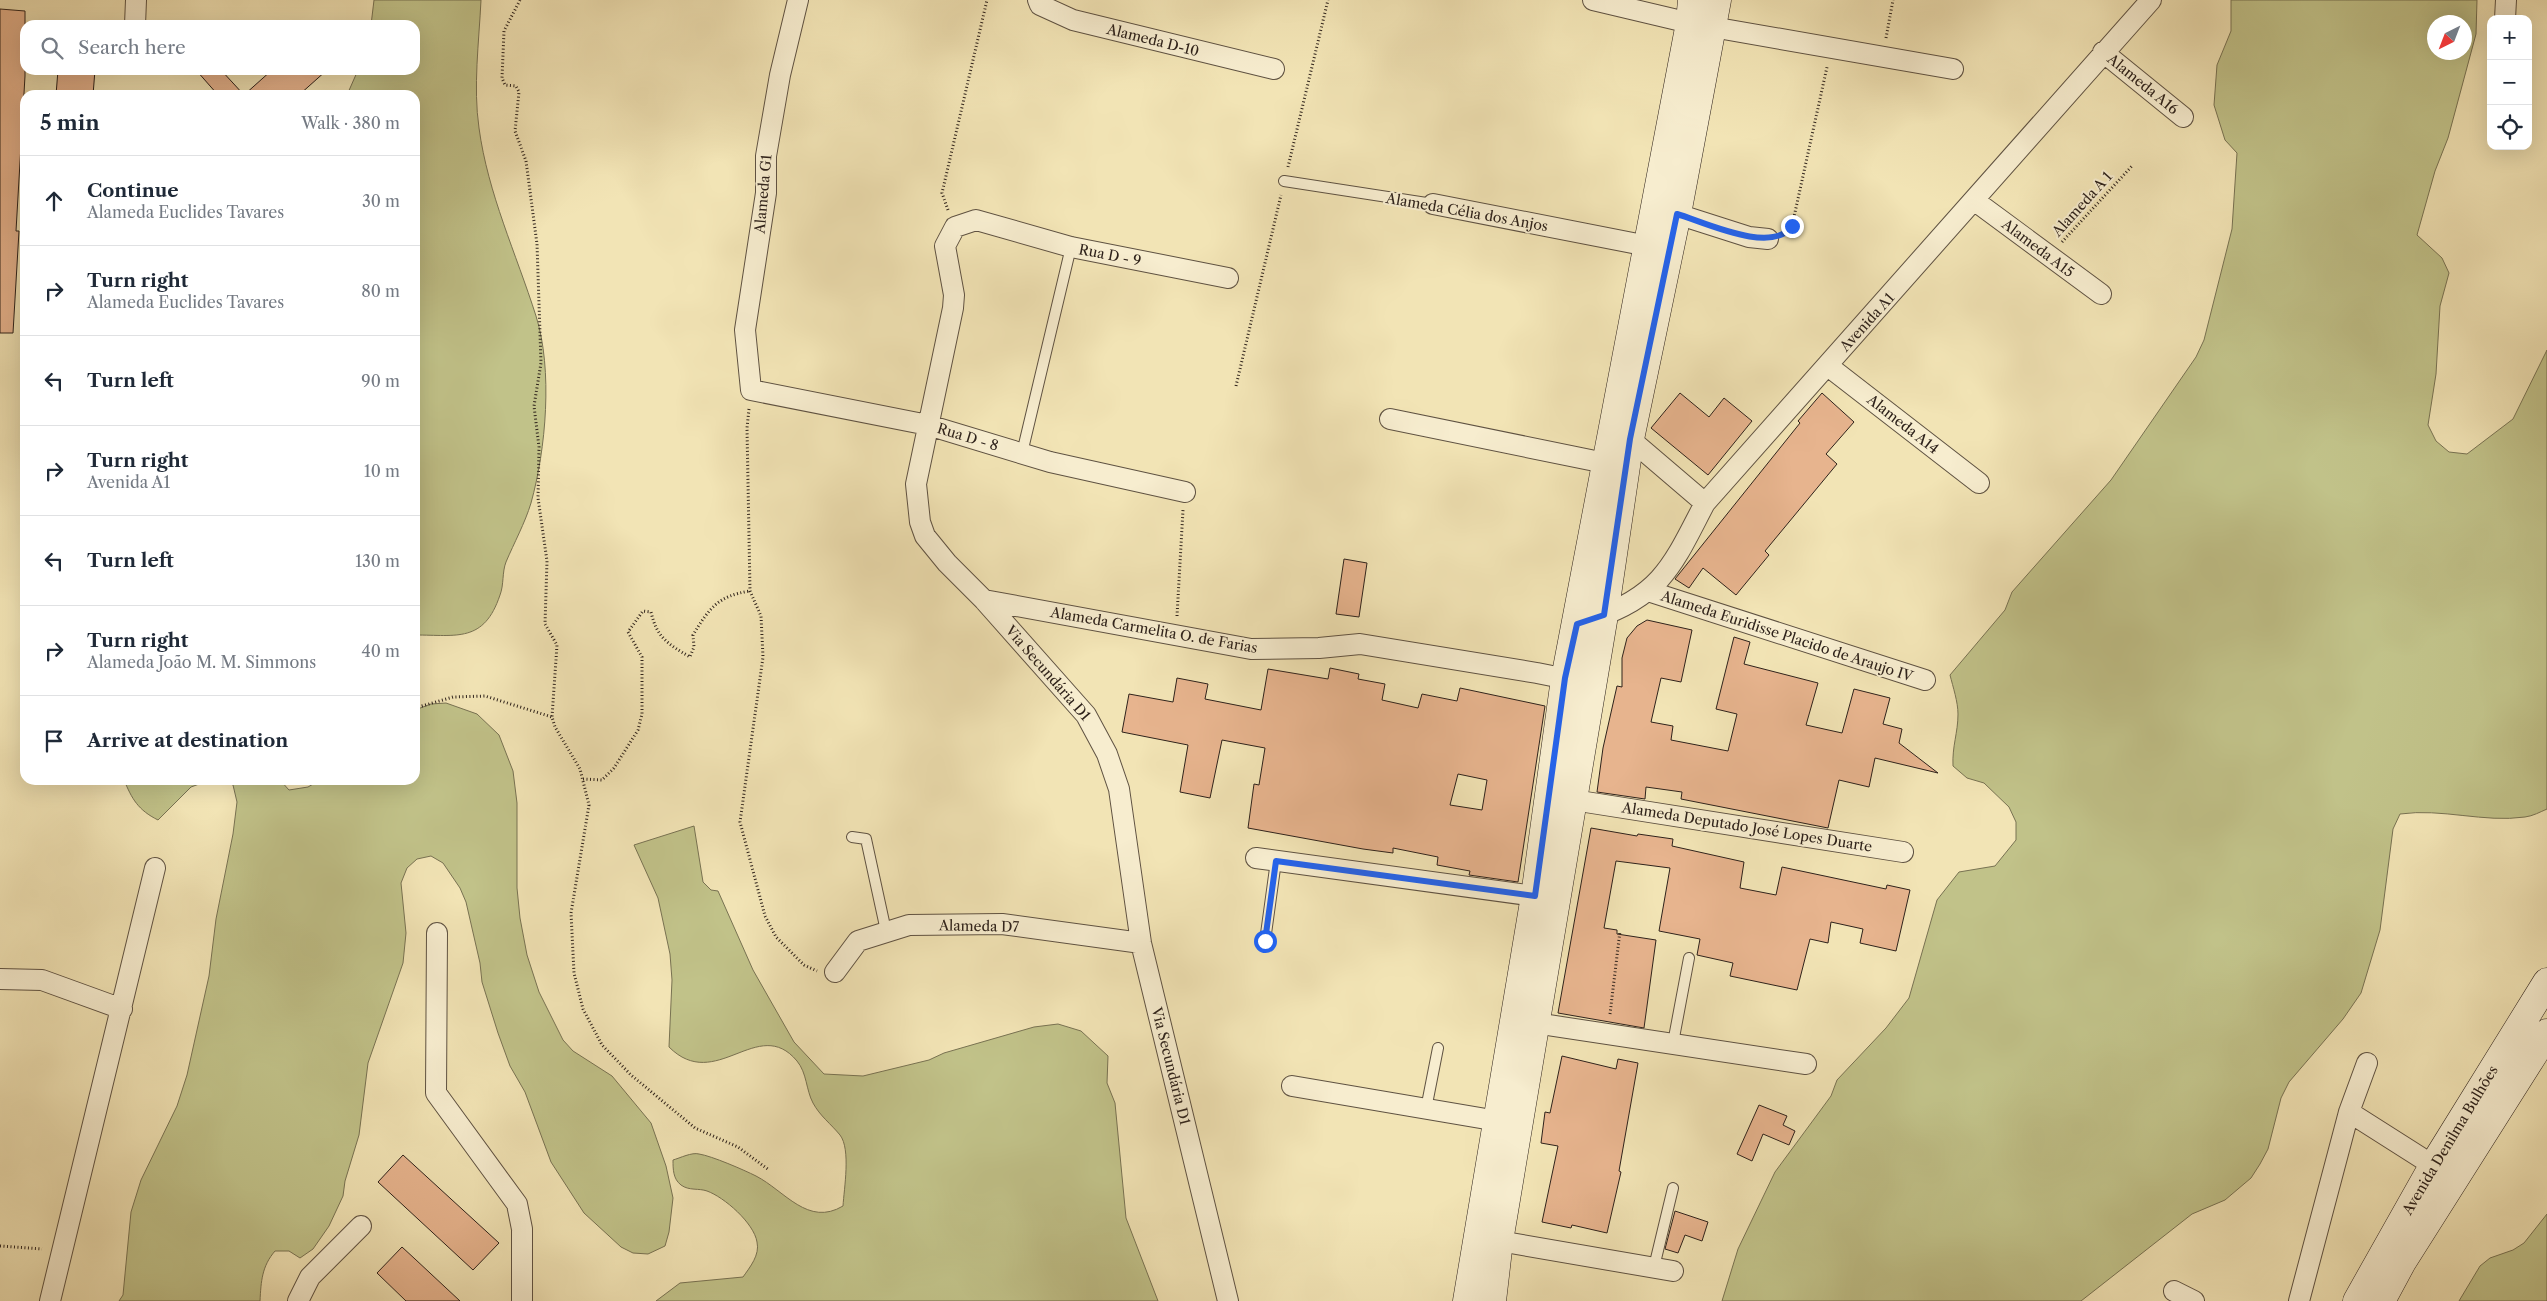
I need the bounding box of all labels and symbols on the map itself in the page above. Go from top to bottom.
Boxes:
north arrow [2427,15,2472,60]
street label: Alameda D-10 [1104,20,1201,60]
street label: Alameda A16 [2103,49,2182,118]
street label: Alameda G1 [750,154,775,235]
street label: Alameda A 1 [2047,168,2116,241]
street label: Alameda Célia dos Anjos [1383,189,1550,235]
street label: Alameda A15 [1998,214,2078,281]
route end [1781,215,1804,238]
street label: Rua D - 9 [1077,240,1143,270]
street label: Avenida A1 [1835,289,1898,356]
street label: Alameda A14 [1863,390,1942,458]
street label: Rua D - 8 [935,419,1001,455]
street label: Alameda Euridisse Placido de Araujo IV [1658,586,1916,686]
street label: Alameda Carmelita O. de Farias [1048,603,1259,657]
street label: Via Secundária D1 [1001,621,1094,724]
street label: Alameda Deputado José Lopes Duarte [1620,798,1874,856]
street label: Alameda D7 [938,916,1020,936]
route start [1254,930,1277,953]
street label: Via Secundária D1 [1147,1004,1194,1127]
street label: Avenida Denilma Bulhões [2398,1062,2502,1219]

